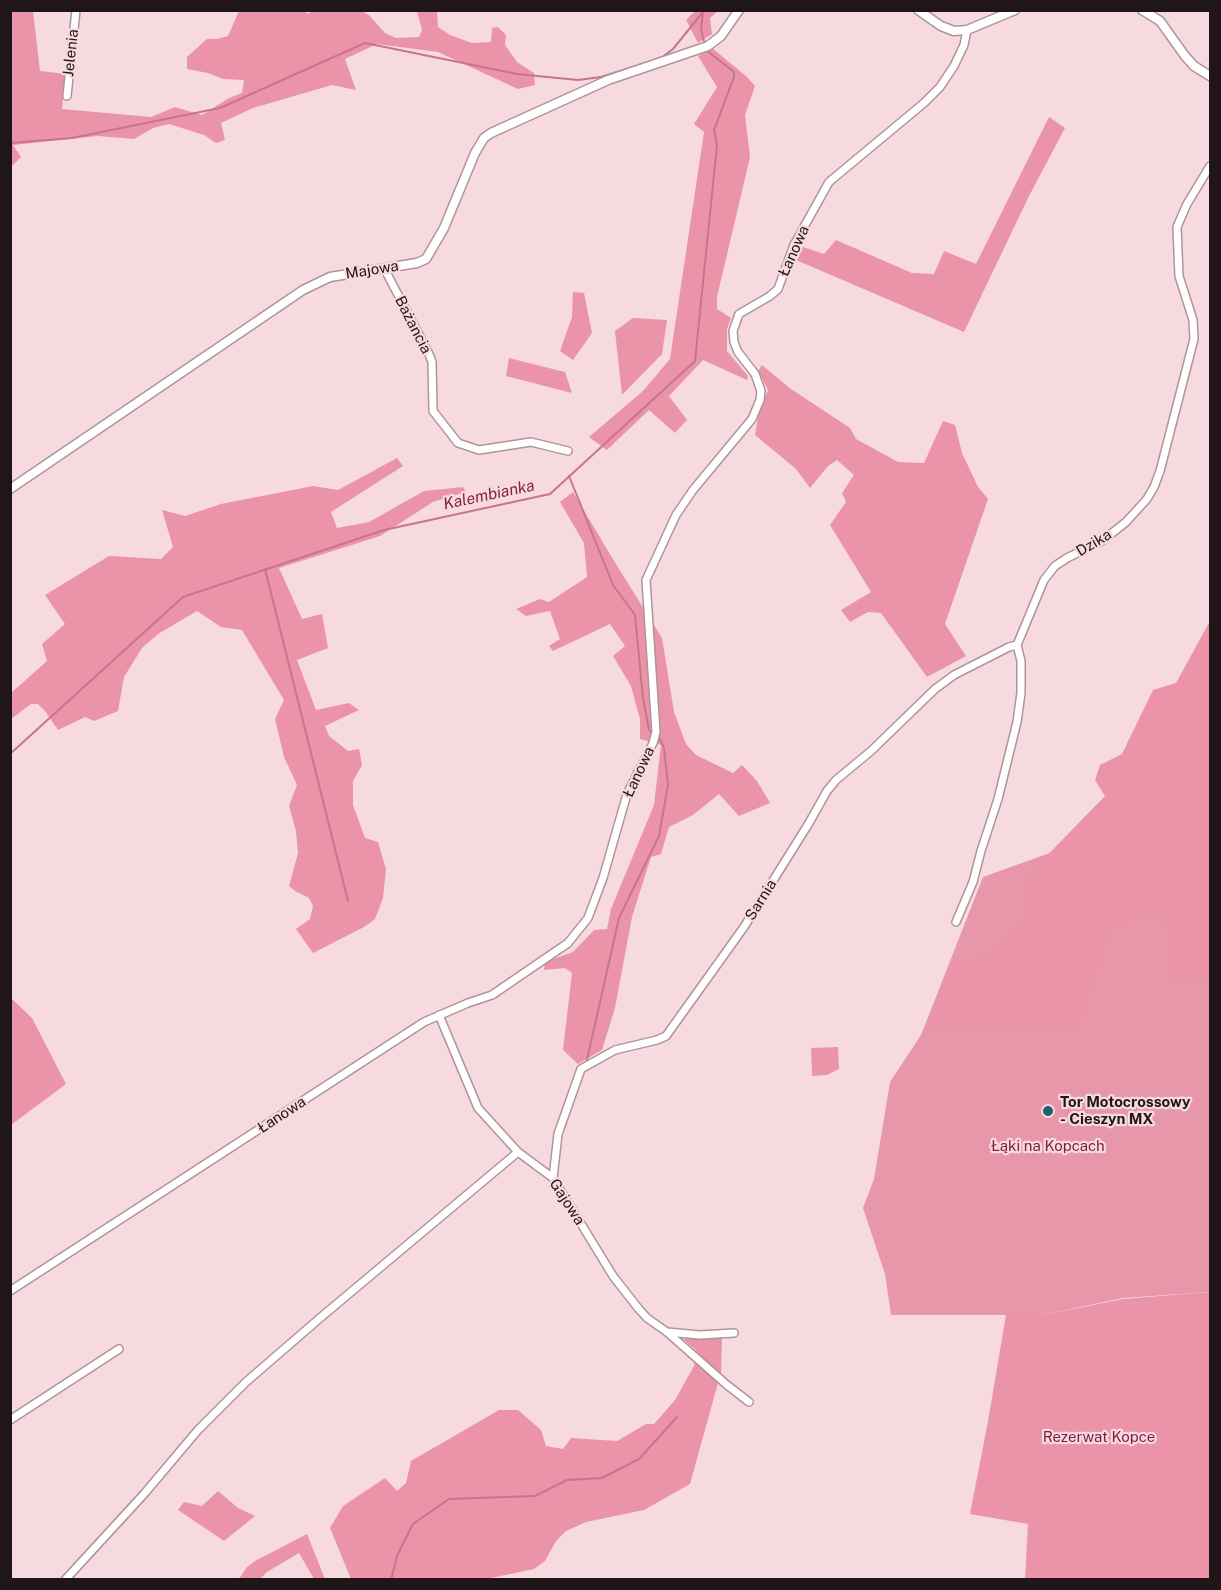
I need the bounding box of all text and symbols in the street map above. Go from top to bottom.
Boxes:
street label: Jelenia [60,28,82,78]
street label: Łanowa [775,223,813,279]
street label: Majowa [344,257,400,283]
street label: Bażancia [391,293,435,357]
water label: Kalembianka [442,476,536,514]
street label: Dzika [1073,526,1115,560]
street label: Łanowa [620,744,658,800]
street label: Sarnia [741,876,781,924]
street label: Łanowa [255,1093,309,1137]
place label: Tor Motocrossowy - Cieszyn MX [1060,1093,1191,1128]
marker: Tor Motocrossowy - Cieszyn MX [1041,1104,1055,1118]
park label: Łąki na Kopcach [991,1137,1105,1155]
street label: Gajowa [545,1176,589,1228]
park label: Rezerwat Kopce [1043,1428,1155,1446]

